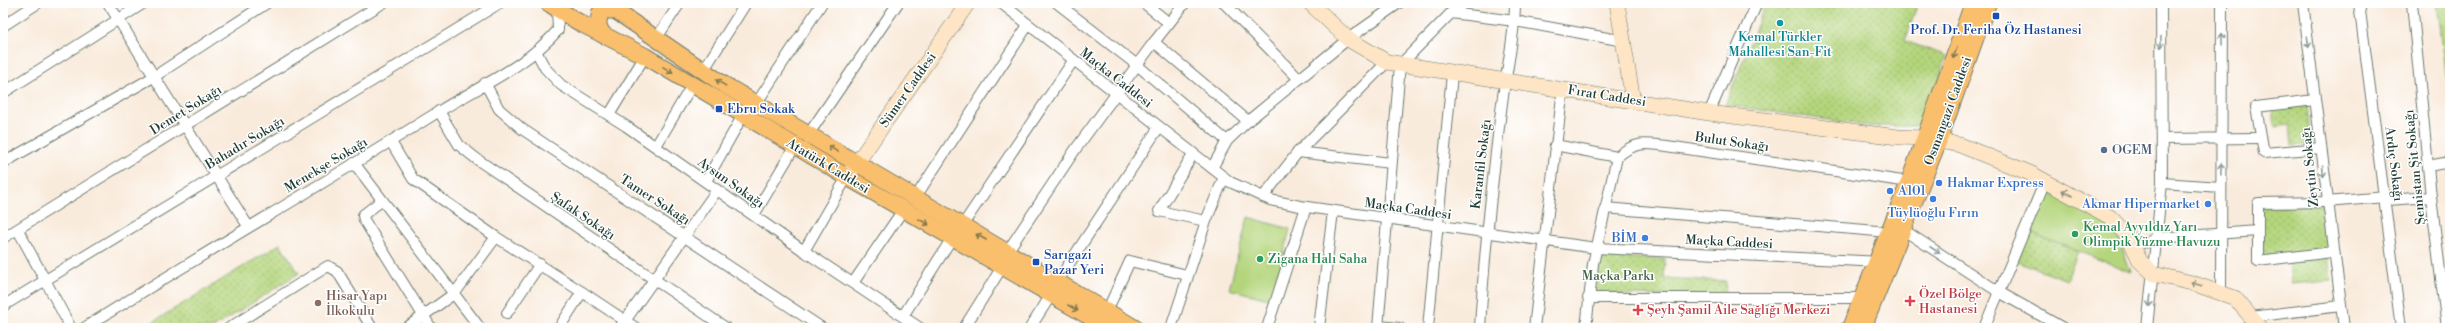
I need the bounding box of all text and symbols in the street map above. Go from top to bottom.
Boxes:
marker: Prof. Dr. Feriha Öz Hastanesi [1991,11,2001,21]
marker: Kemal Türkler Mahallesi San-Fit [1775,18,1785,28]
place label: Prof. Dr. Feriha Öz Hastanesi [1910,21,2082,38]
place label: Kemal Türkler Mahallesi San-Fit [1728,29,1832,60]
one-way arrow [2218,33,2225,46]
one-way arrow [2157,35,2165,48]
one-way arrow [2304,35,2312,48]
street label: Maçka Caddesi [1076,45,1156,111]
one-way arrow [1950,46,1958,58]
street label: Sümer Caddesi [876,49,940,131]
street label: Osmangazi Caddesi [1921,54,1975,168]
one-way arrow [662,66,673,74]
one-way arrow [716,79,727,87]
street label: Demet Sokağı [147,82,225,138]
street label: Fırat Caddesi [1567,82,1647,110]
place label: Ebru Sokak [727,101,796,117]
marker: Ebru Sokak [714,104,724,114]
street label: Şemistan Şit Sokağı [2401,109,2429,225]
street label: Bahadır Sokağı [202,113,288,173]
street label: Karanfil Sokağı [1468,118,1494,210]
street label: Ardıç Sokağı [2381,125,2407,202]
street label: Zeytin Sokağı [2298,126,2322,208]
street label: Bulut Sokağı [1693,129,1770,155]
street label: Menekşe Sokağı [282,134,370,196]
street label: Atatürk Caddesi [783,134,872,197]
place label: OGEM [2112,142,2153,158]
one-way arrow [827,145,839,153]
marker: OGEM [2099,145,2109,155]
street label: Aysun Sokağı [694,154,767,212]
one-way arrow [2217,163,2225,176]
one-way arrow [2320,164,2327,177]
street label: Tamer Sokağı [617,171,693,229]
place label: Hakmar Express [1947,175,2044,191]
marker: Hakmar Express [1934,178,1944,188]
place label: A101 [1897,183,1926,199]
marker: A101 [1885,186,1895,196]
one-way arrow [2061,188,2073,196]
street label: Şafak Sokağı [548,189,618,243]
marker: Tüylüoğlu Fırın [1928,194,1938,204]
street label: Maçka Caddesi [1363,195,1453,223]
place label: Akmar Hipermarket [2081,196,2200,212]
marker: Akmar Hipermarket [2203,199,2213,209]
place label: Tüylüoğlu Fırın [1887,205,1979,221]
one-way arrow [918,218,930,226]
place label: Kemal Ayyıldız Yarı Olimpik Yüzme Havuzu [2083,219,2221,250]
place label: BİM [1610,229,1638,246]
marker: Kemal Ayyıldız Yarı Olimpik Yüzme Havuzu [2070,229,2080,239]
one-way arrow [975,232,987,240]
street label: Maçka Caddesi [1685,232,1773,252]
marker: BİM [1640,233,1650,243]
place label: Sarıgazi Pazar Yeri [1044,247,1104,278]
one-way arrow [1929,247,1941,255]
place label: Zigana Halı Saha [1268,251,1368,267]
marker: Zigana Halı Saha [1255,254,1265,264]
marker: Sarıgazi Pazar Yeri [1031,257,1041,267]
park label: Maçka Parkı [1582,268,1654,284]
one-way arrow [2189,280,2202,287]
place label: Özel Bölge Hastanesi [1919,285,1982,317]
place label: Hisar Yapı İlkokulu [326,288,388,319]
one-way arrow [2146,294,2154,307]
marker: Özel Bölge Hastanesi [1904,295,1916,307]
marker: Hisar Yapı İlkokulu [313,298,323,308]
place label: Şeyh Şamil Aile Sağlığı Merkezi [1647,302,1830,318]
one-way arrow [1067,304,1079,312]
marker: Şeyh Şamil Aile Sağlığı Merkezi [1632,304,1644,316]

